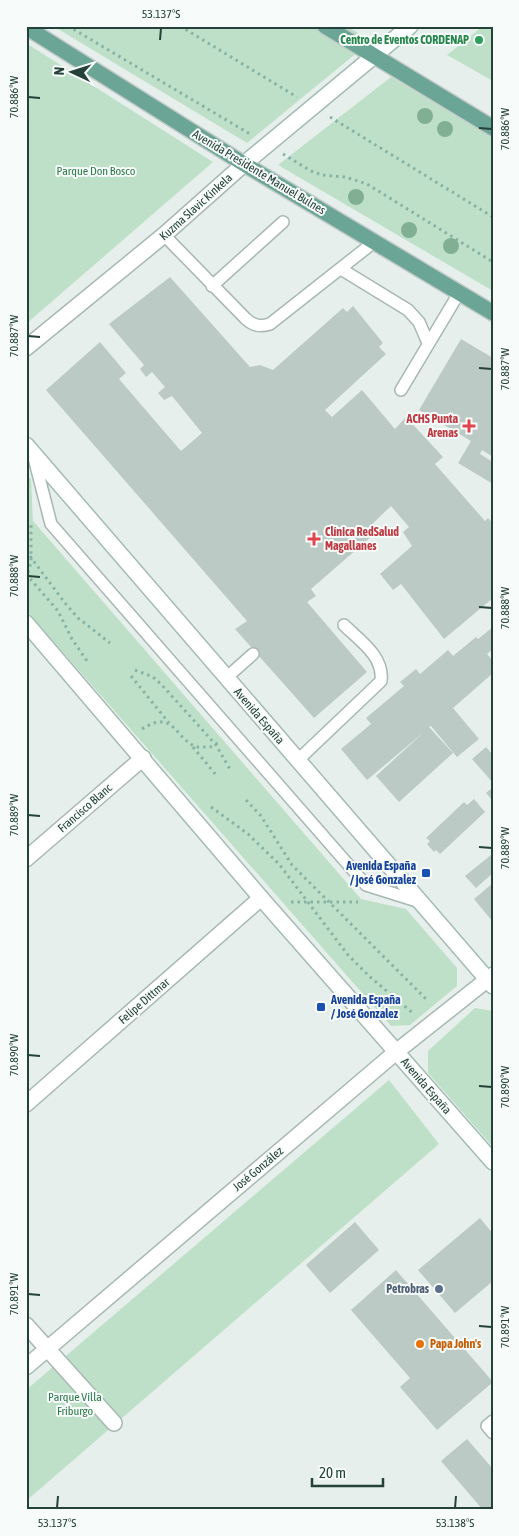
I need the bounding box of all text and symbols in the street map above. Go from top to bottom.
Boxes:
text: 53.137°S [142,7,180,21]
place label: Centro de Eventos CORDENAP [340,33,469,47]
marker: Centro de Eventos CORDENAP [473,34,485,46]
north arrow [48,48,98,98]
text: N [51,66,67,76]
text: 70.886°W [7,76,21,118]
text: 70.886°W [498,108,512,150]
street label: Avenida Presidente Manuel Bulnes [190,127,328,217]
park label: Parque Don Bosco [57,164,136,178]
street label: Kuzma Slavic Kinkela [157,171,235,243]
text: 70.887°W [7,315,21,357]
text: 70.887°W [498,348,512,390]
place label: ACHS Punta Arenas [406,412,459,440]
marker: ACHS Punta Arenas [462,419,476,433]
place label: Clínica RedSalud Magallanes [325,525,399,553]
marker: Clínica RedSalud Magallanes [307,532,321,546]
text: 70.888°W [7,555,21,597]
text: 70.888°W [498,587,512,629]
street label: Avenida España [231,685,287,747]
street label: Francisco Blanc [55,780,115,835]
text: 70.889°W [7,794,21,836]
text: 70.889°W [498,827,512,869]
place label: Avenida España / josé Gonzalez [345,859,417,887]
marker: Avenida España / josé Gonzalez [420,867,432,879]
street label: Felipe Dittmar [116,975,173,1027]
place label: Avenida España / José Gonzalez [330,993,401,1021]
marker: Avenida España / José Gonzalez [315,1001,327,1013]
text: 70.890°W [7,1034,21,1076]
street label: Avenida España [398,1055,454,1117]
text: 70.890°W [498,1066,512,1108]
street label: José González [230,1143,287,1194]
text: 70.891°W [7,1273,21,1315]
place label: Petrobras [386,1282,430,1296]
marker: Petrobras [433,1283,445,1295]
text: 70.891°W [498,1306,512,1348]
place label: Papa John's [430,1337,482,1351]
marker: Papa John's [414,1338,426,1350]
park label: Parque Villa Friburgo [48,1390,102,1418]
scale bar [312,1456,383,1488]
text: 20 m [319,1464,346,1481]
text: 53.137°S [38,1516,76,1530]
text: 53.138°S [436,1516,474,1530]

